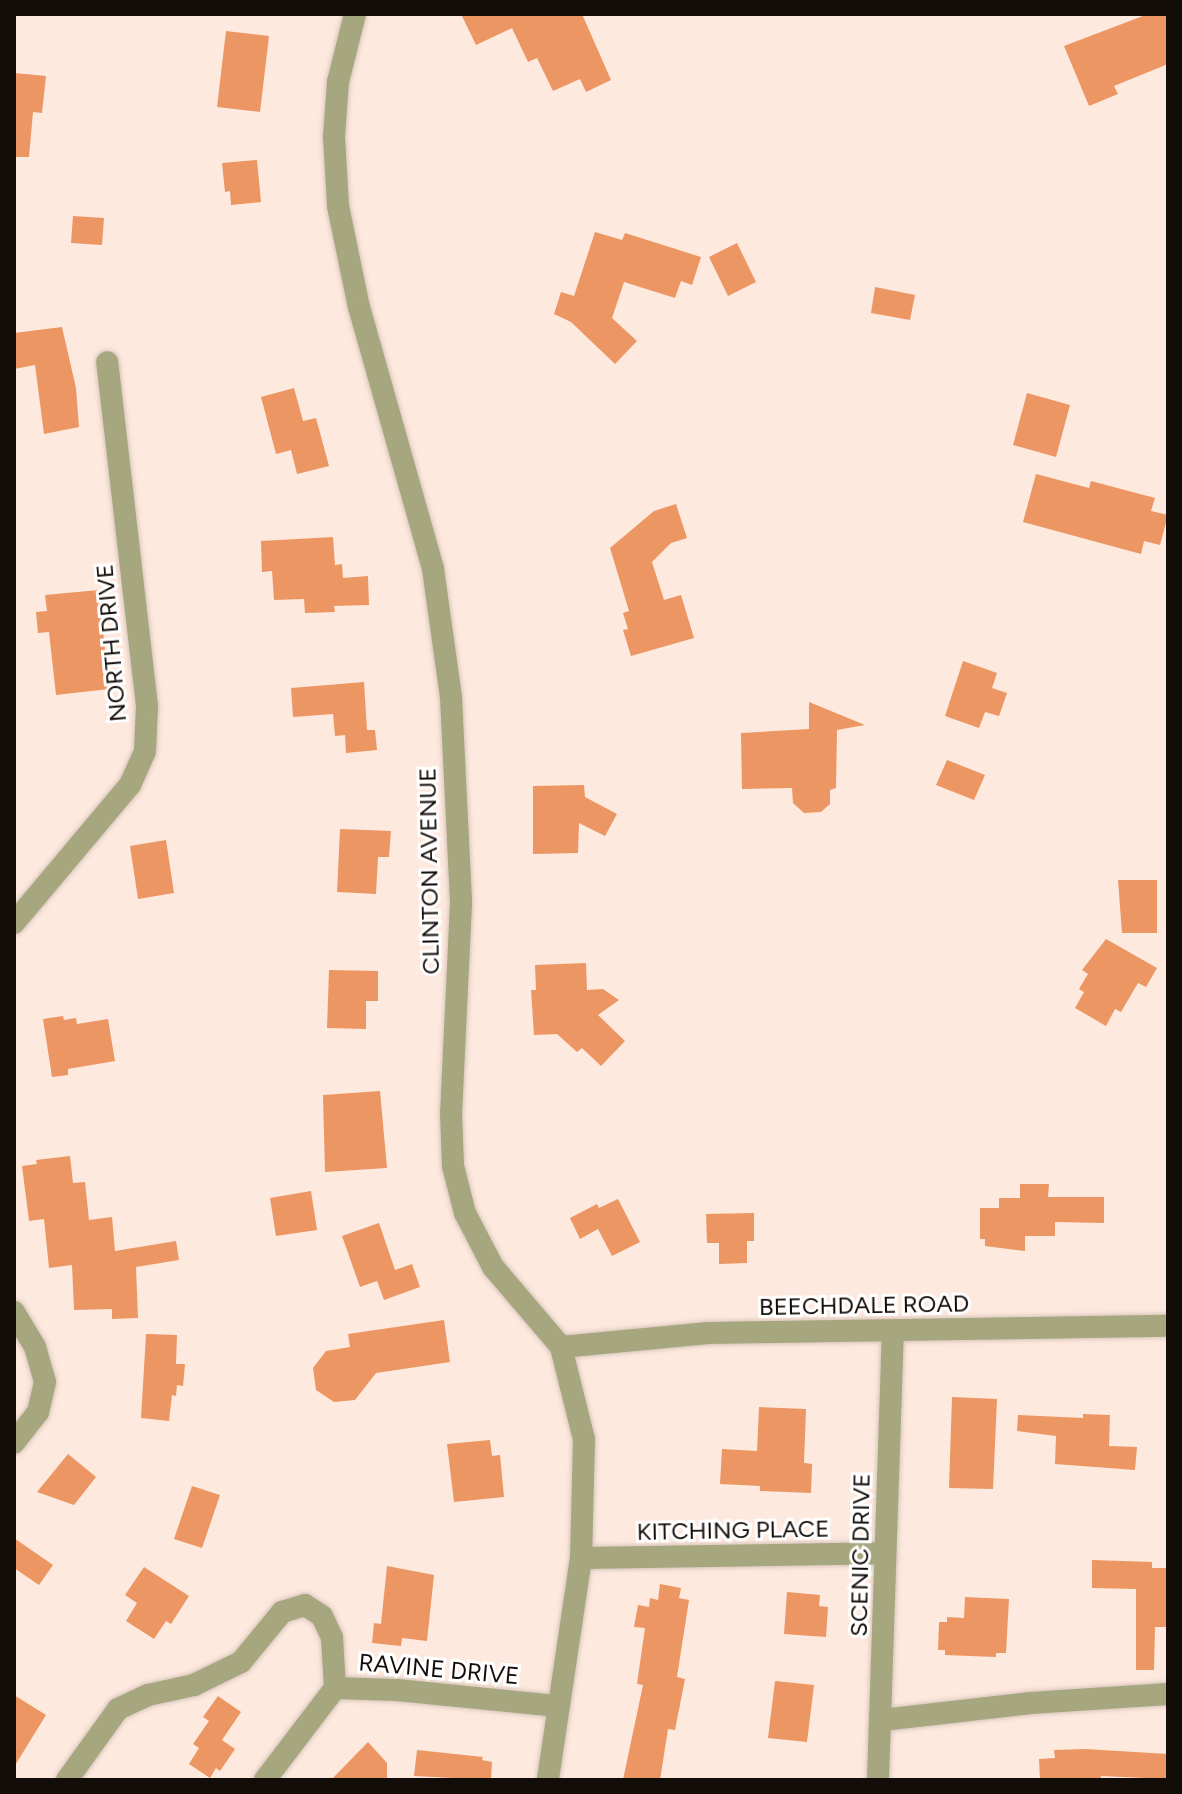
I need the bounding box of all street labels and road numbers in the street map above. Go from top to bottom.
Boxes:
street label: NORTH DRIVE [90,563,132,723]
street label: CLINTON AVENUE [413,767,445,975]
street label: BEECHDALE ROAD [759,1289,969,1321]
street label: SCENIC DRIVE [844,1473,876,1637]
street label: KITCHING PLACE [636,1514,830,1546]
street label: RAVINE DRIVE [358,1648,520,1690]

